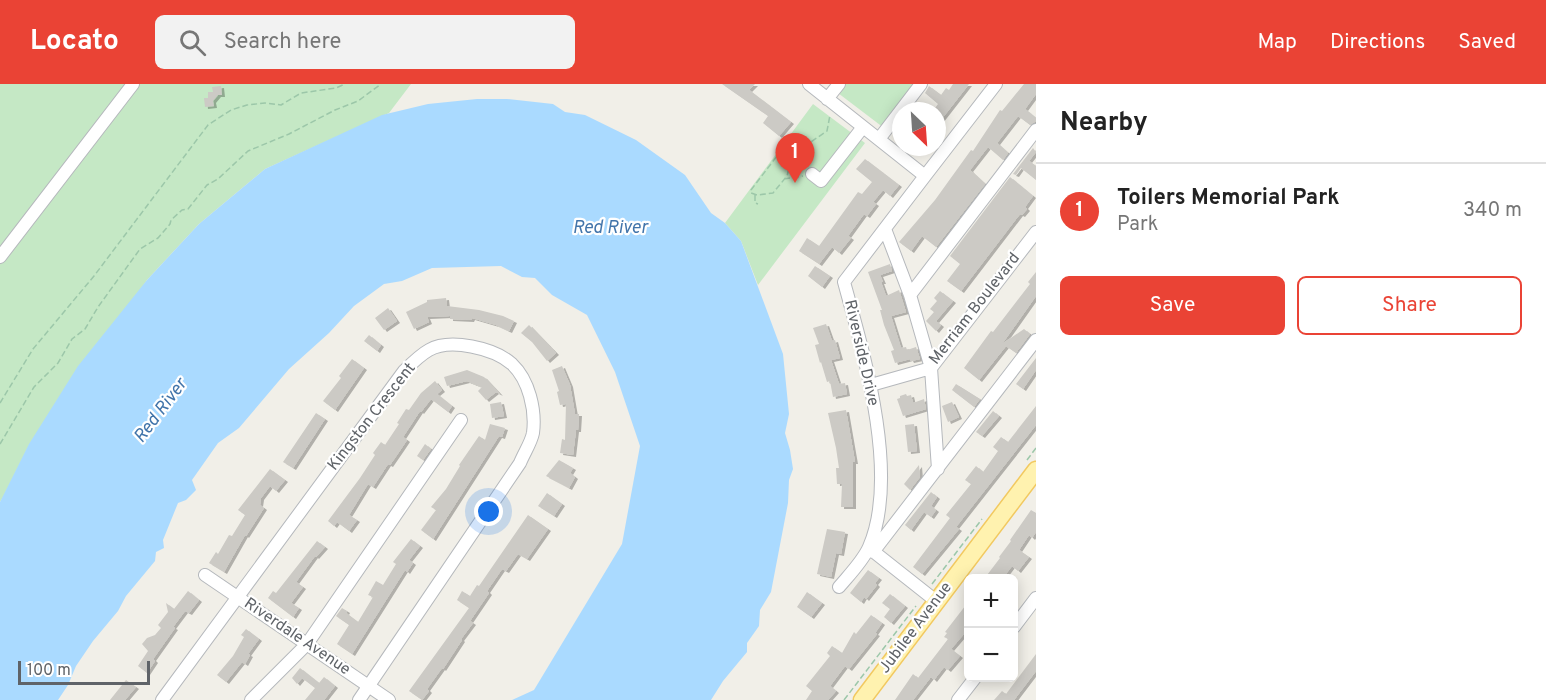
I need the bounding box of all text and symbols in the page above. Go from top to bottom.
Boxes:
search box [155,15,575,69]
text: Locato [30,24,119,60]
icon: search [176,26,209,59]
text: Search here [224,29,341,56]
text: Map [1257,29,1297,56]
text: Directions [1330,29,1425,56]
text: Saved [1458,29,1516,56]
north arrow [892,102,946,156]
text: Nearby [1060,107,1148,140]
pin: 1 [776,134,814,183]
text: Toilers Memorial Park [1117,185,1340,212]
text: 1 [1076,198,1084,224]
text: 340 m [1463,198,1522,224]
text: Park [1117,212,1158,238]
water label: Red River [572,217,650,240]
street label: Merriam Boulevard [925,249,1025,369]
button: Save [1060,276,1285,335]
button: Share [1297,276,1522,335]
street label: Riverside Drive [839,298,883,408]
street label: Kingston Crescent [324,359,420,475]
water label: Red River [129,372,194,448]
your location [474,497,503,526]
map controls [964,574,1018,682]
button: + [964,574,1018,628]
street label: Jubilee Avenue [875,578,957,678]
street label: Riverdale Avenue [240,594,354,680]
button: − [964,628,1018,682]
scale bar [18,658,150,686]
text: 100 m [27,661,71,681]

